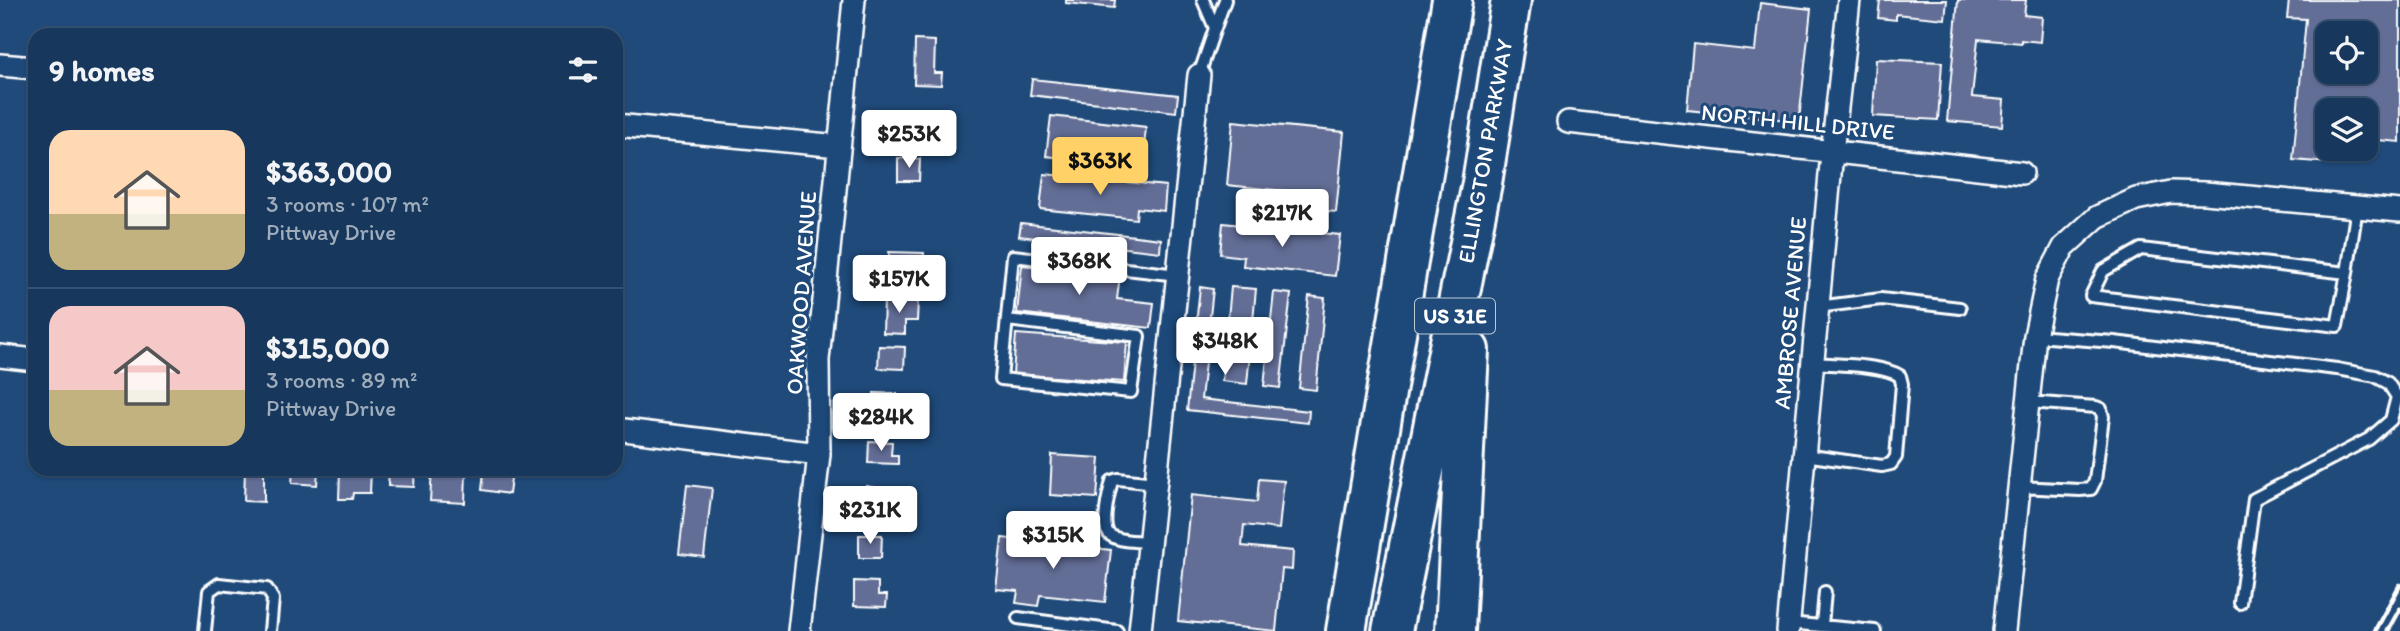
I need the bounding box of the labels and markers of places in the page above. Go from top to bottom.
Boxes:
pin: $253K [860,110,958,170]
pin: $363K [1051,138,1149,197]
pin: $217K [1233,190,1331,249]
pin: $368K [1030,238,1128,297]
pin: $157K [850,256,948,315]
pin: $348K [1176,318,1274,377]
pin: $284K [832,393,930,453]
pin: $231K [821,486,919,546]
pin: $315K [1004,512,1102,571]

